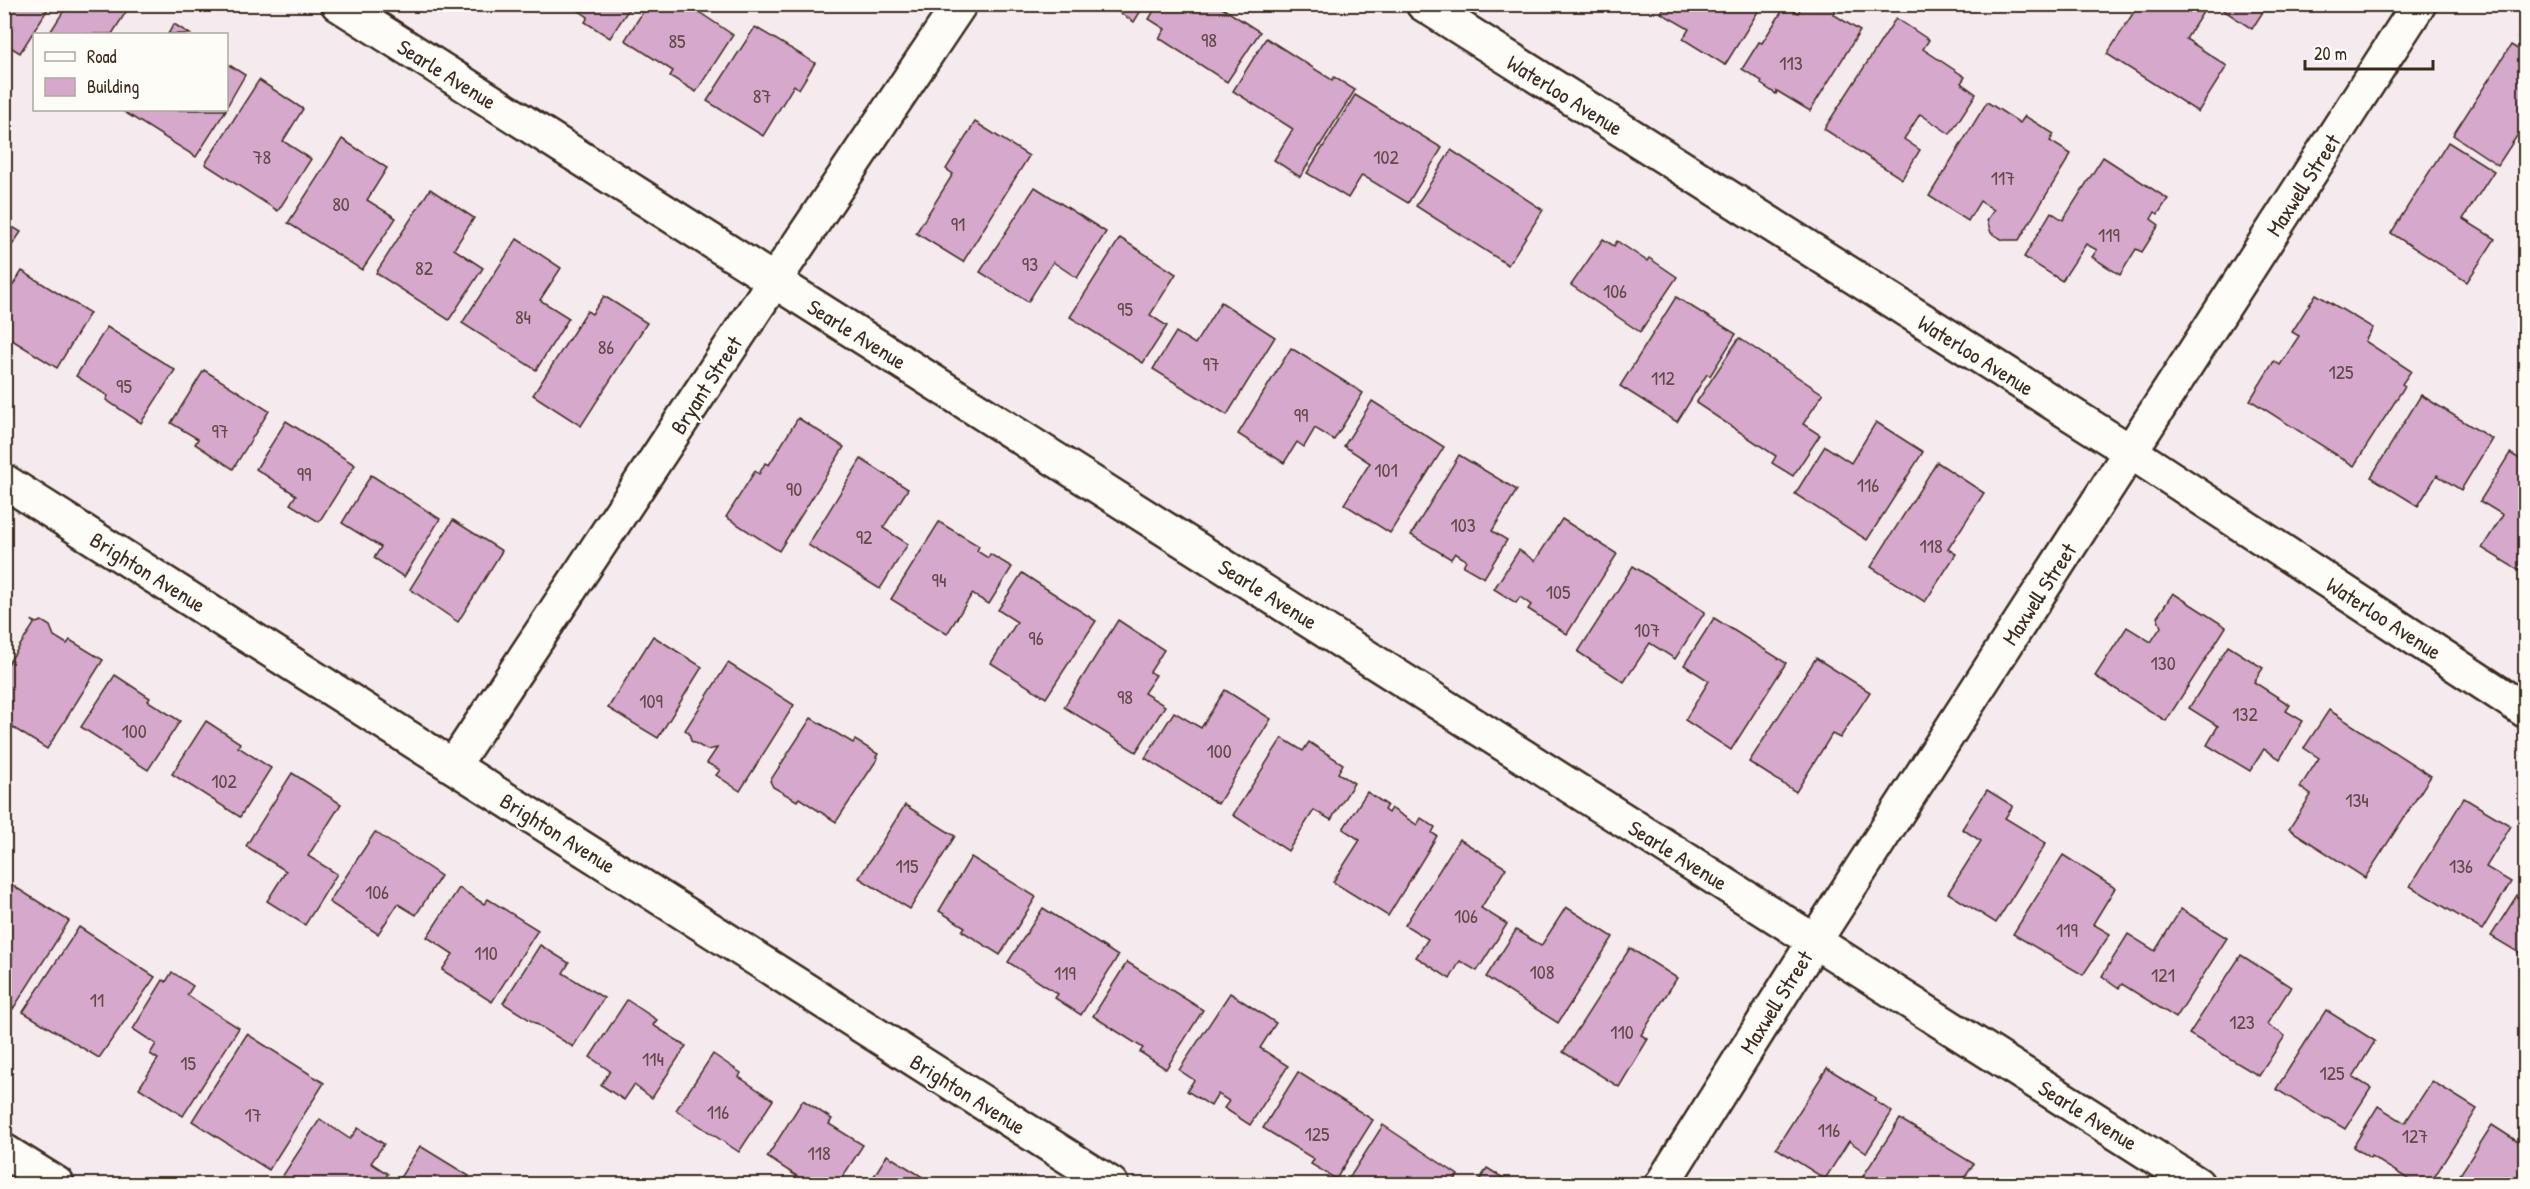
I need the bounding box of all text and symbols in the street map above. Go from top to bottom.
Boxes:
house number: 98 [1201,26,1217,53]
house number: 85 [668,27,686,54]
street label: Searle Avenue [392,32,502,116]
legend [33,33,228,111]
scale bar [2305,33,2432,71]
text: 20 m [2314,41,2347,66]
text: Road [87,44,117,69]
street label: Waterloo Avenue [1501,47,1629,143]
house number: 113 [1779,49,1803,76]
text: Building [87,74,139,99]
house number: 87 [753,82,771,109]
street label: Maxwell Street [2259,128,2347,242]
house number: 78 [253,143,271,170]
house number: 102 [1373,143,1399,170]
house number: 117 [1991,164,2015,191]
house number: 80 [332,190,350,217]
house number: 91 [951,210,965,237]
house number: 119 [2098,221,2120,248]
house number: 93 [1022,250,1038,277]
house number: 82 [415,254,434,281]
house number: 106 [1603,277,1627,304]
street label: Searle Avenue [802,292,912,376]
house number: 95 [1117,295,1133,322]
house number: 84 [515,303,531,330]
street label: Waterloo Avenue [1912,307,2040,403]
street label: Bryant Street [663,330,749,440]
house number: 86 [598,333,614,360]
house number: 97 [1202,350,1220,377]
house number: 125 [2328,358,2354,385]
house number: 112 [1651,364,1676,391]
house number: 95 [116,372,132,399]
house number: 99 [1294,401,1308,428]
house number: 97 [211,417,229,444]
house number: 101 [1374,456,1398,483]
house number: 99 [297,460,311,487]
house number: 116 [1857,471,1879,498]
house number: 90 [786,475,802,502]
house number: 103 [1450,511,1476,538]
house number: 92 [856,523,873,550]
street label: Brighton Avenue [85,525,212,620]
house number: 118 [1919,532,1943,559]
street label: Maxwell Street [1995,537,2083,651]
street label: Searle Avenue [1213,552,1323,636]
house number: 94 [932,566,946,593]
street label: Waterloo Avenue [2321,570,2447,666]
house number: 105 [1546,578,1571,605]
house number: 107 [1634,616,1660,643]
house number: 96 [1028,624,1044,651]
house number: 130 [2150,649,2176,676]
house number: 98 [1117,683,1133,710]
house number: 109 [639,687,663,714]
house number: 132 [2232,700,2258,727]
house number: 100 [121,717,147,744]
house number: 100 [1206,737,1232,764]
house number: 102 [211,767,237,794]
street label: Brighton Avenue [495,786,622,881]
house number: 134 [2345,786,2369,813]
street label: Searle Avenue [1623,813,1733,897]
house number: 115 [896,852,919,879]
house number: 136 [2449,852,2473,879]
house number: 106 [365,878,389,905]
house number: 106 [1454,902,1478,929]
house number: 119 [2056,916,2078,943]
house number: 110 [474,939,498,966]
street label: Maxwell Street [1732,944,1820,1059]
house number: 108 [1530,958,1554,985]
house number: 119 [1054,959,1076,986]
house number: 121 [2151,961,2175,988]
house number: 11 [90,986,104,1013]
house number: 123 [2229,1008,2255,1035]
house number: 110 [1610,1018,1634,1045]
house number: 114 [642,1045,664,1072]
street label: Brighton Avenue [905,1047,1032,1142]
house number: 15 [180,1049,196,1076]
house number: 125 [2319,1059,2345,1086]
street label: Searle Avenue [2033,1073,2143,1157]
house number: 116 [707,1098,729,1125]
house number: 17 [244,1101,262,1128]
house number: 116 [1818,1116,1840,1143]
house number: 125 [1304,1120,1330,1147]
house number: 127 [2402,1122,2428,1149]
house number: 118 [807,1139,831,1166]

